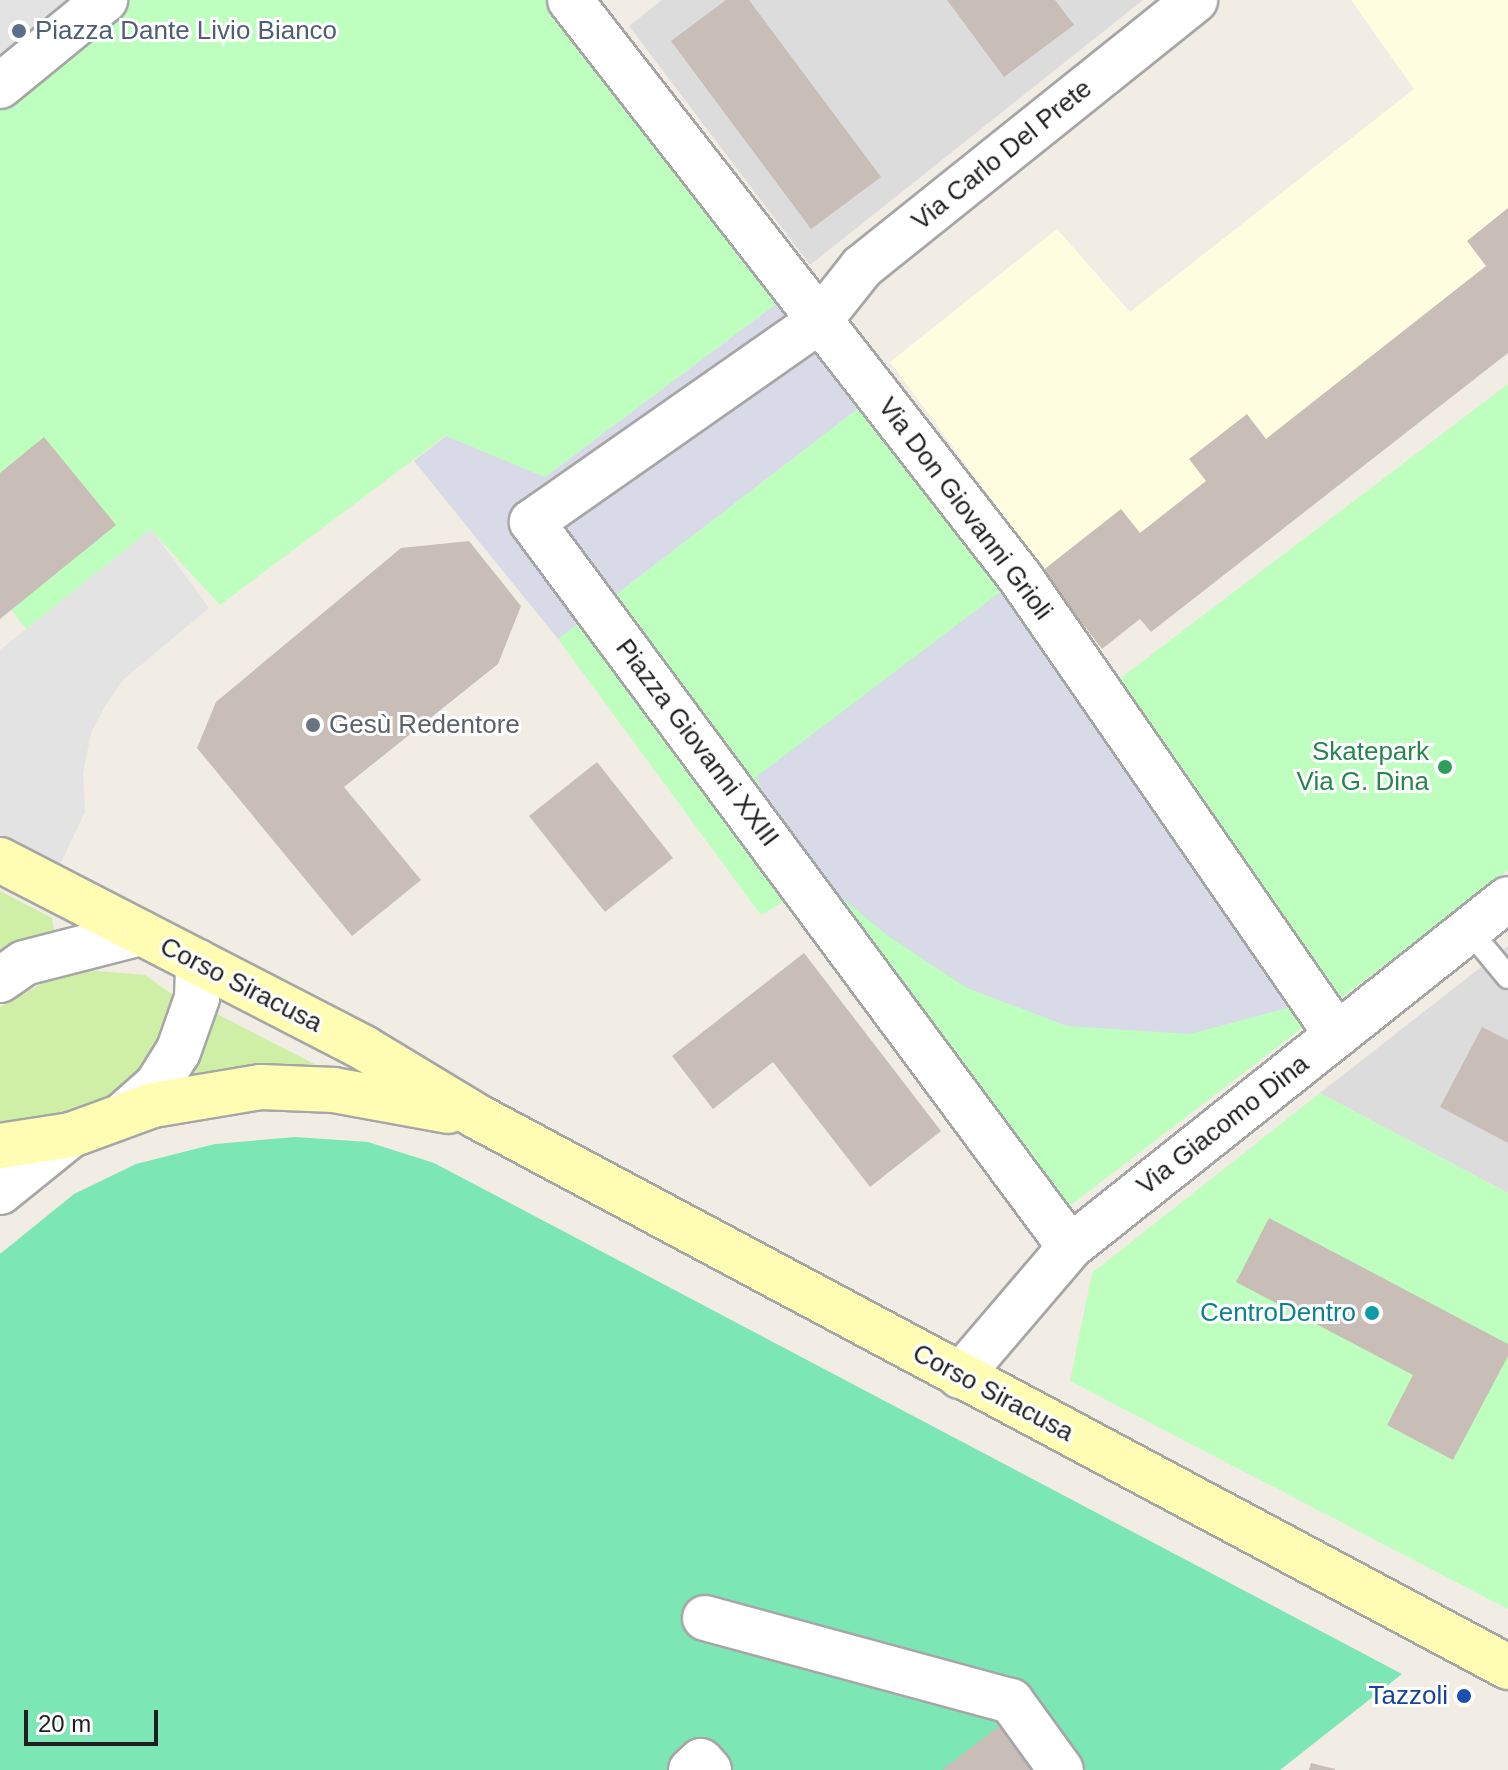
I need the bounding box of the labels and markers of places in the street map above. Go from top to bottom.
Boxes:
place label: Piazza Dante Livio Bianco [35,15,337,47]
marker: Piazza Dante Livio Bianco [10,22,28,40]
place label: Gesù Redentore [329,709,520,741]
marker: Gesù Redentore [304,716,322,734]
place label: Skatepark Via G. Dina [1297,736,1429,798]
marker: Skatepark Via G. Dina [1436,758,1454,776]
place label: CentroDentro [1200,1297,1356,1329]
marker: CentroDentro [1363,1304,1381,1322]
place label: Tazzoli [1369,1680,1448,1712]
marker: Tazzoli [1455,1687,1473,1705]

